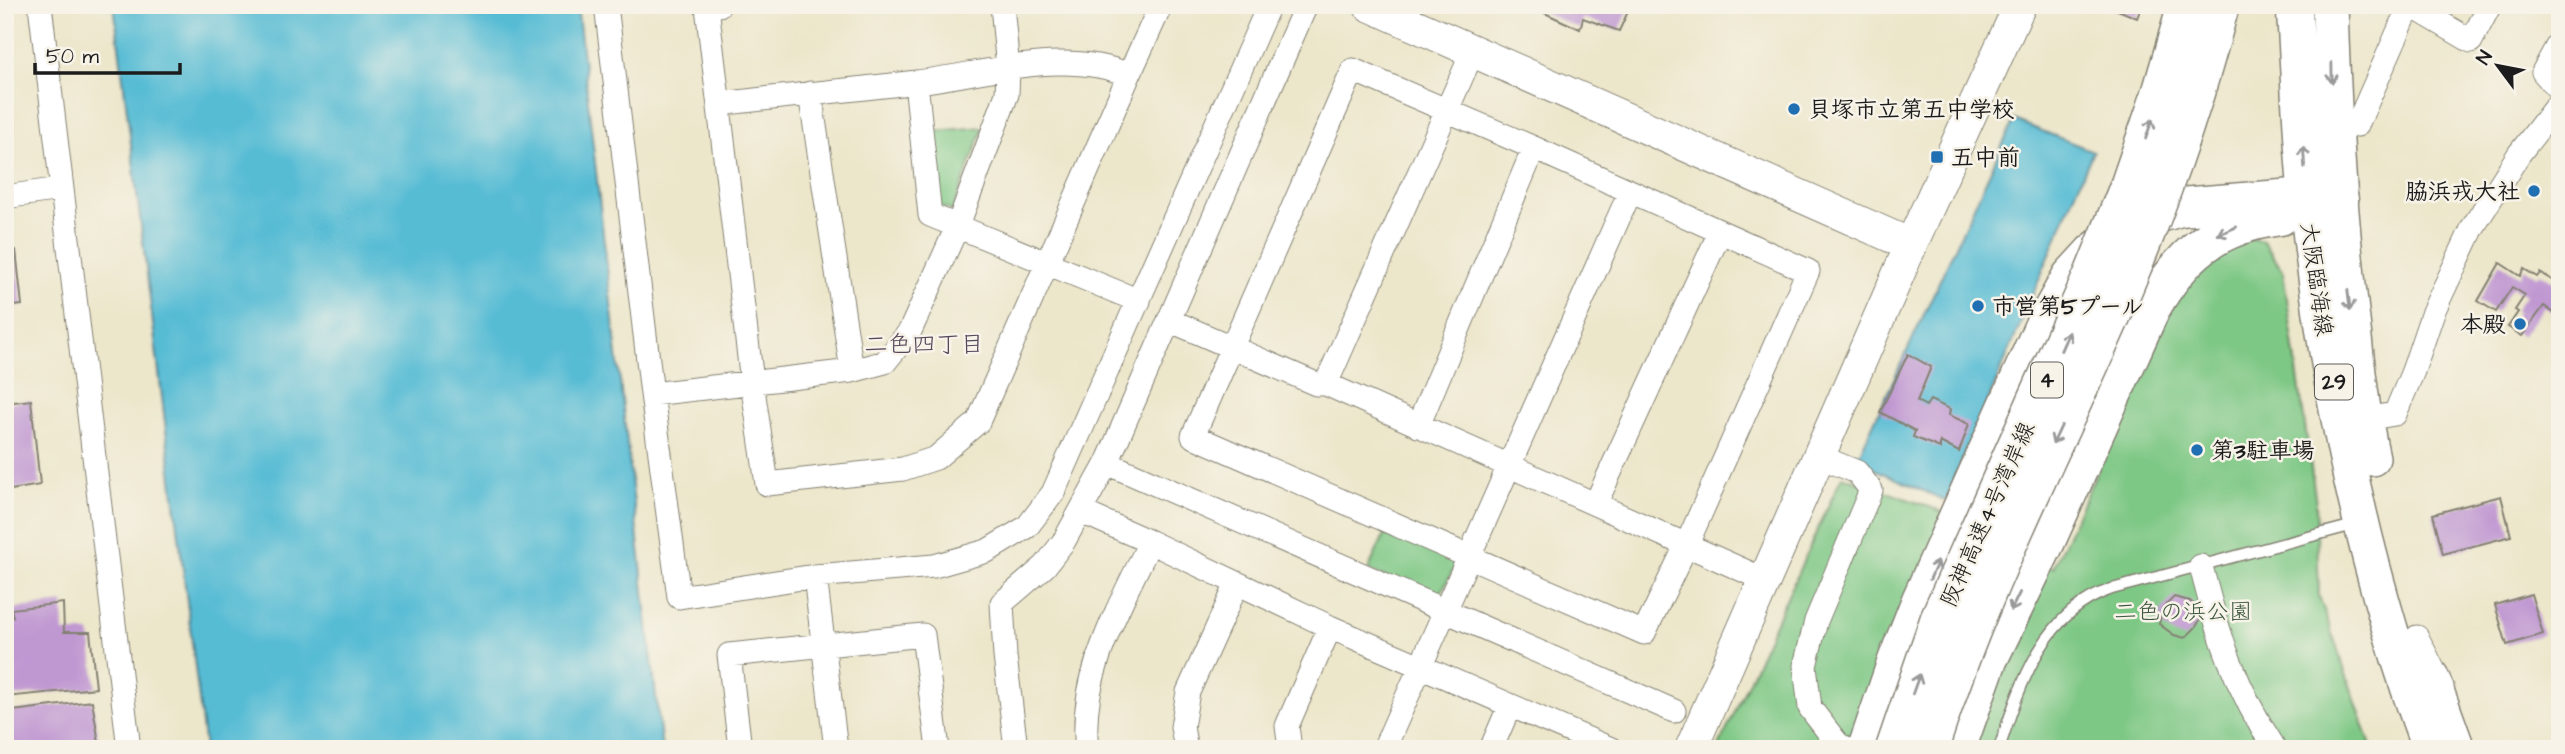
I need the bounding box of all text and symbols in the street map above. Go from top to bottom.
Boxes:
scale bar [35,32,180,76]
north arrow [2464,32,2534,102]
text: 50 m [46,42,100,71]
text: N [2470,46,2500,70]
one-way arrow [2325,62,2339,85]
place label: 貝塚市立第五中学校 [1808,94,2015,126]
marker: 貝塚市立第五中学校 [1786,101,1802,117]
one-way arrow [2144,119,2156,141]
place label: 五中前 [1951,142,2020,174]
one-way arrow [2297,146,2310,169]
marker: 五中前 [1929,149,1945,165]
place label: 脇浜戎大社 [2405,176,2520,208]
marker: 脇浜戎大社 [2526,183,2542,199]
street label: 大阪臨海線 [2292,220,2340,338]
one-way arrow [2216,226,2238,239]
one-way arrow [2343,288,2356,311]
place label: 市営第5プール [1992,291,2144,323]
marker: 市営第5プール [1970,298,1986,314]
place label: 本殿 [2460,309,2506,341]
marker: 本殿 [2512,316,2528,332]
district label: 二色四丁目 [864,328,984,362]
one-way arrow [2059,330,2072,352]
road number: 4 [2031,362,2063,398]
road number: 29 [2315,364,2353,400]
street label: 阪神高速4号湾岸線 [1933,417,2043,612]
one-way arrow [2050,424,2063,445]
place label: 第3駐車場 [2211,435,2315,467]
marker: 第3駐車場 [2189,442,2205,458]
one-way arrow [1928,560,1941,581]
one-way arrow [2008,591,2021,612]
park label: 二色の浜公園 [2114,596,2252,628]
one-way arrow [1911,673,1923,695]

